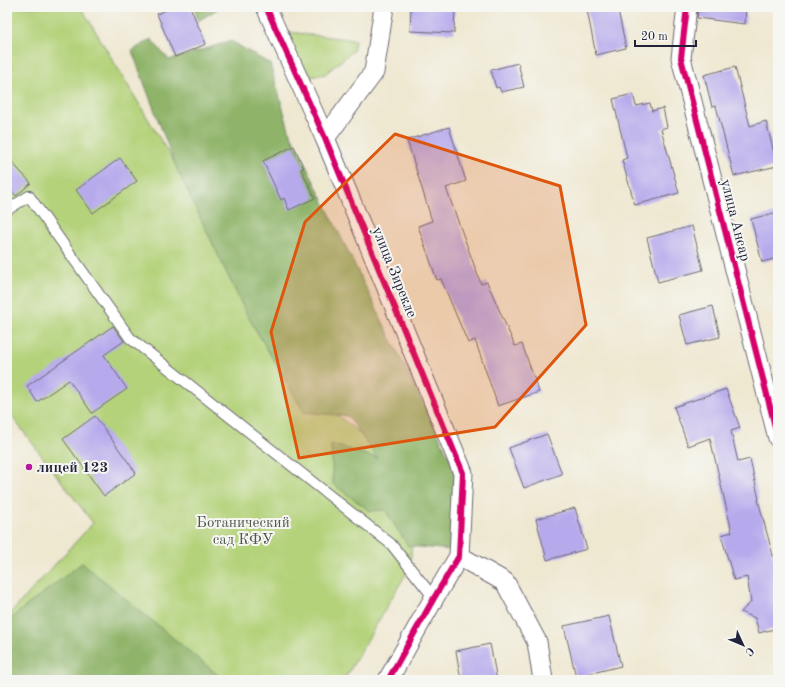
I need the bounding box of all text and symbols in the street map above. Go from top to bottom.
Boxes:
scale bar [635,22,696,48]
text: 20 m [641,31,668,43]
street label: улица Ансар [717,178,752,263]
street label: улица Зирекле [369,225,419,320]
place label: лицей 123 [37,461,108,476]
marker: лицей 123 [24,462,34,472]
park label: Ботанический сад КФУ [196,516,290,548]
north arrow [723,625,763,665]
text: С [743,644,756,657]

